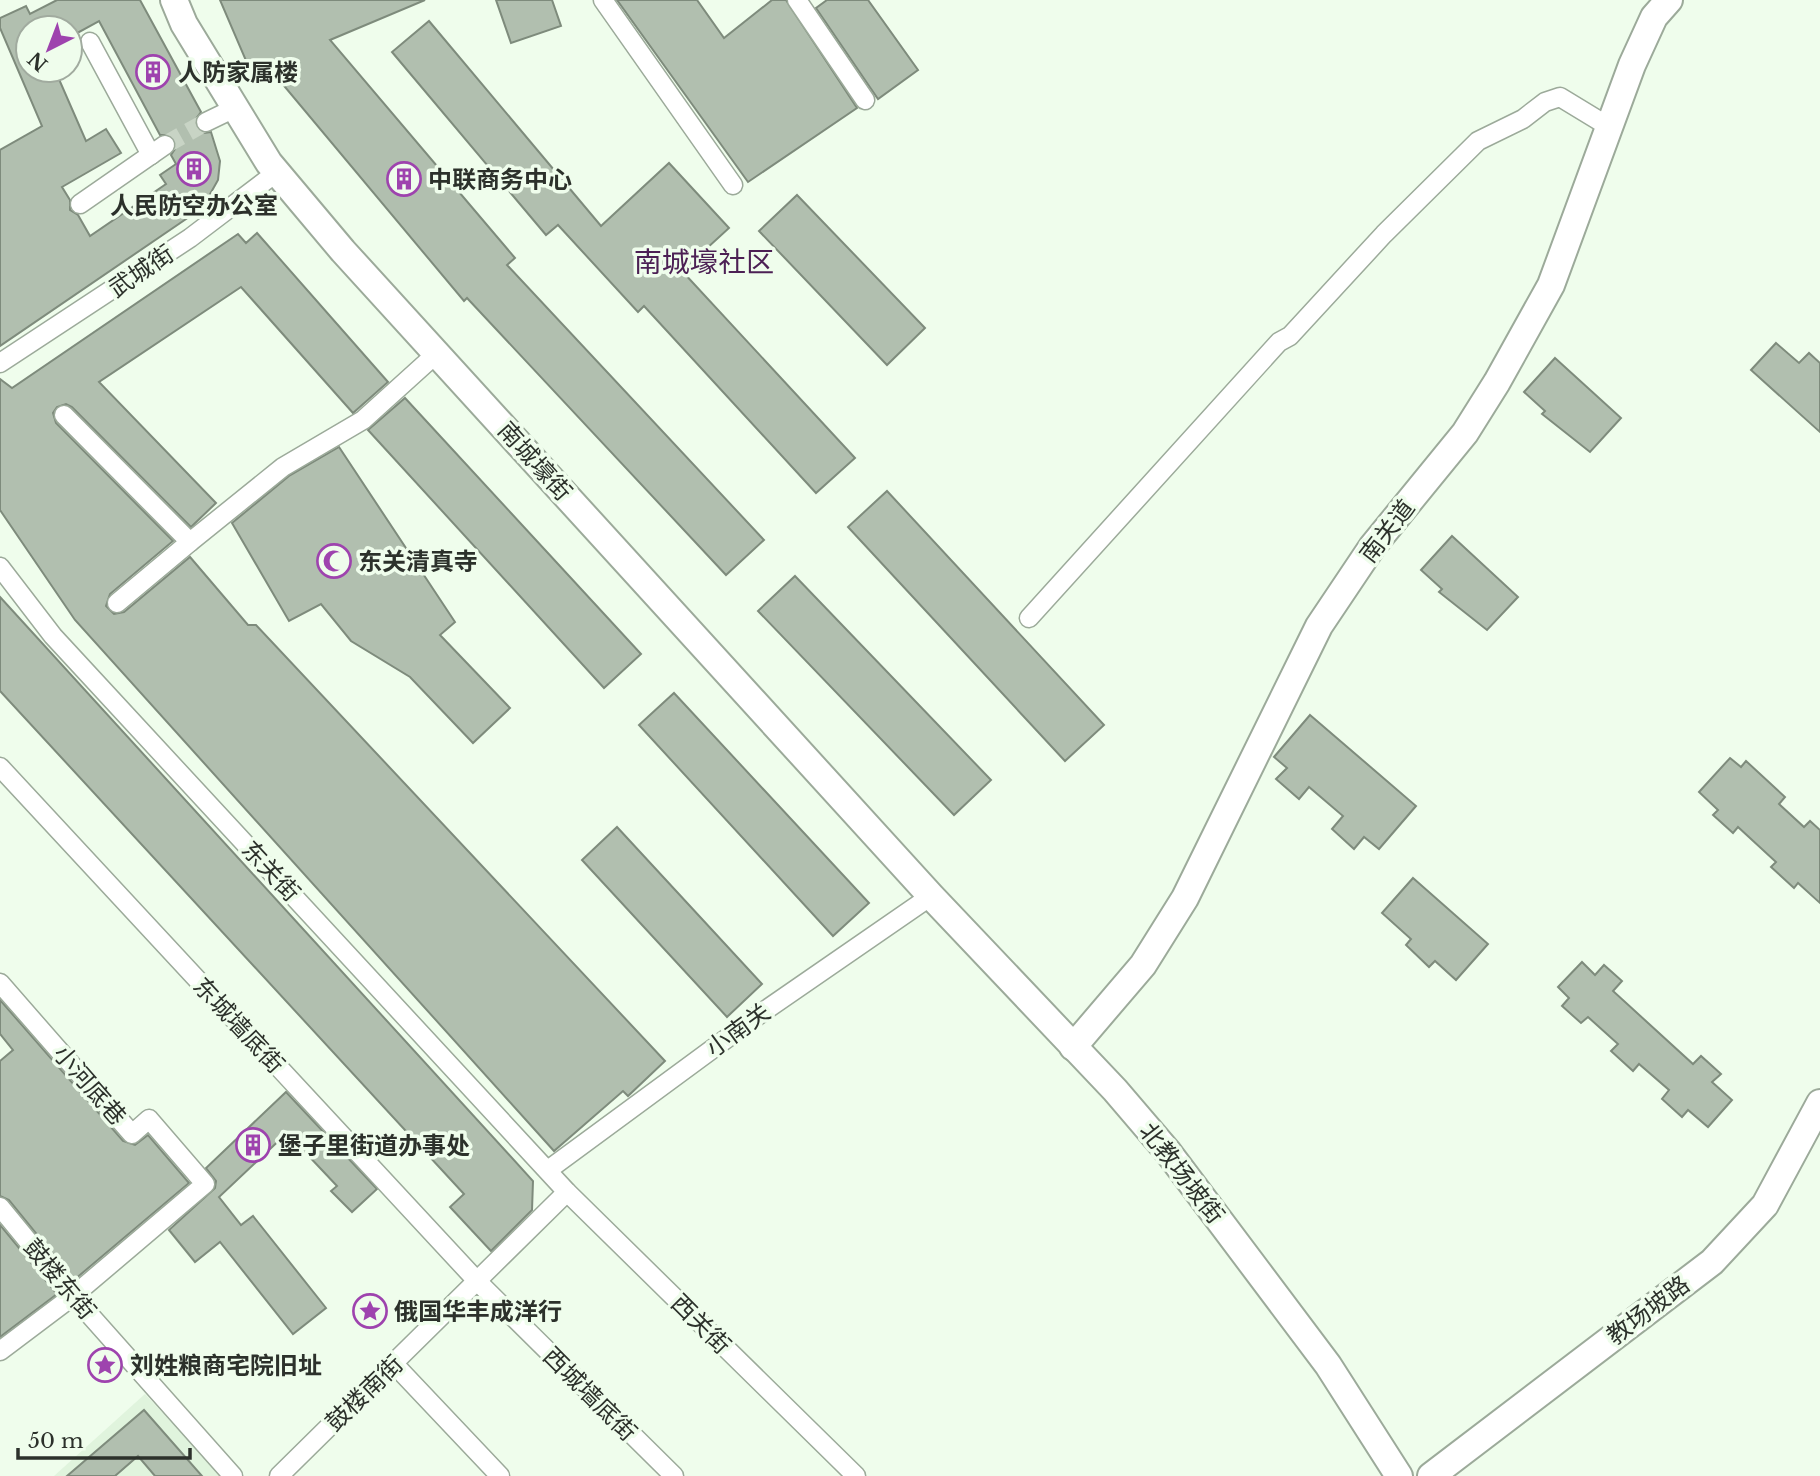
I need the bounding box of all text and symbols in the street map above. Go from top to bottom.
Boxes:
north arrow [14,14,84,84]
text: N [24,47,52,76]
building icon: 人防家属楼 [134,53,172,91]
place label: 人防家属楼 [178,58,298,87]
building icon: 人民防空办公室 [175,150,213,188]
building icon: 中联商务中心 [385,160,423,198]
place label: 中联商务中心 [428,165,572,194]
place label: 人民防空办公室 [110,191,278,220]
street label: 武城街 [103,239,179,303]
district label: 南城壕社区 [634,245,774,280]
street label: 南城壕街 [492,416,578,506]
street label: 南关道 [1353,494,1421,568]
mosque icon: 东关清真寺 [315,542,353,580]
place label: 东关清真寺 [358,547,478,576]
street label: 东关街 [236,835,306,907]
street label: 东城墙底街 [187,971,291,1079]
street label: 小南关 [700,997,776,1063]
street label: 小河底巷 [48,1039,132,1131]
street label: 北教场坡街 [1134,1117,1230,1229]
building icon: 堡子里街道办事处 [234,1126,272,1164]
place label: 堡子里街道办事处 [278,1131,470,1160]
street label: 鼓楼东街 [18,1233,102,1325]
street label: 教场坡路 [1601,1270,1695,1350]
street label: 西关街 [665,1288,737,1360]
place icon: 俄国华丰成洋行 [351,1292,389,1330]
place label: 俄国华丰成洋行 [394,1297,562,1326]
street label: 西城墙底街 [537,1341,643,1447]
place icon: 刘姓粮商宅院旧址 [86,1346,124,1384]
street label: 鼓楼南街 [319,1349,409,1437]
place label: 刘姓粮商宅院旧址 [130,1351,322,1380]
scale bar [18,1416,189,1460]
text: 50 m [28,1428,84,1454]

